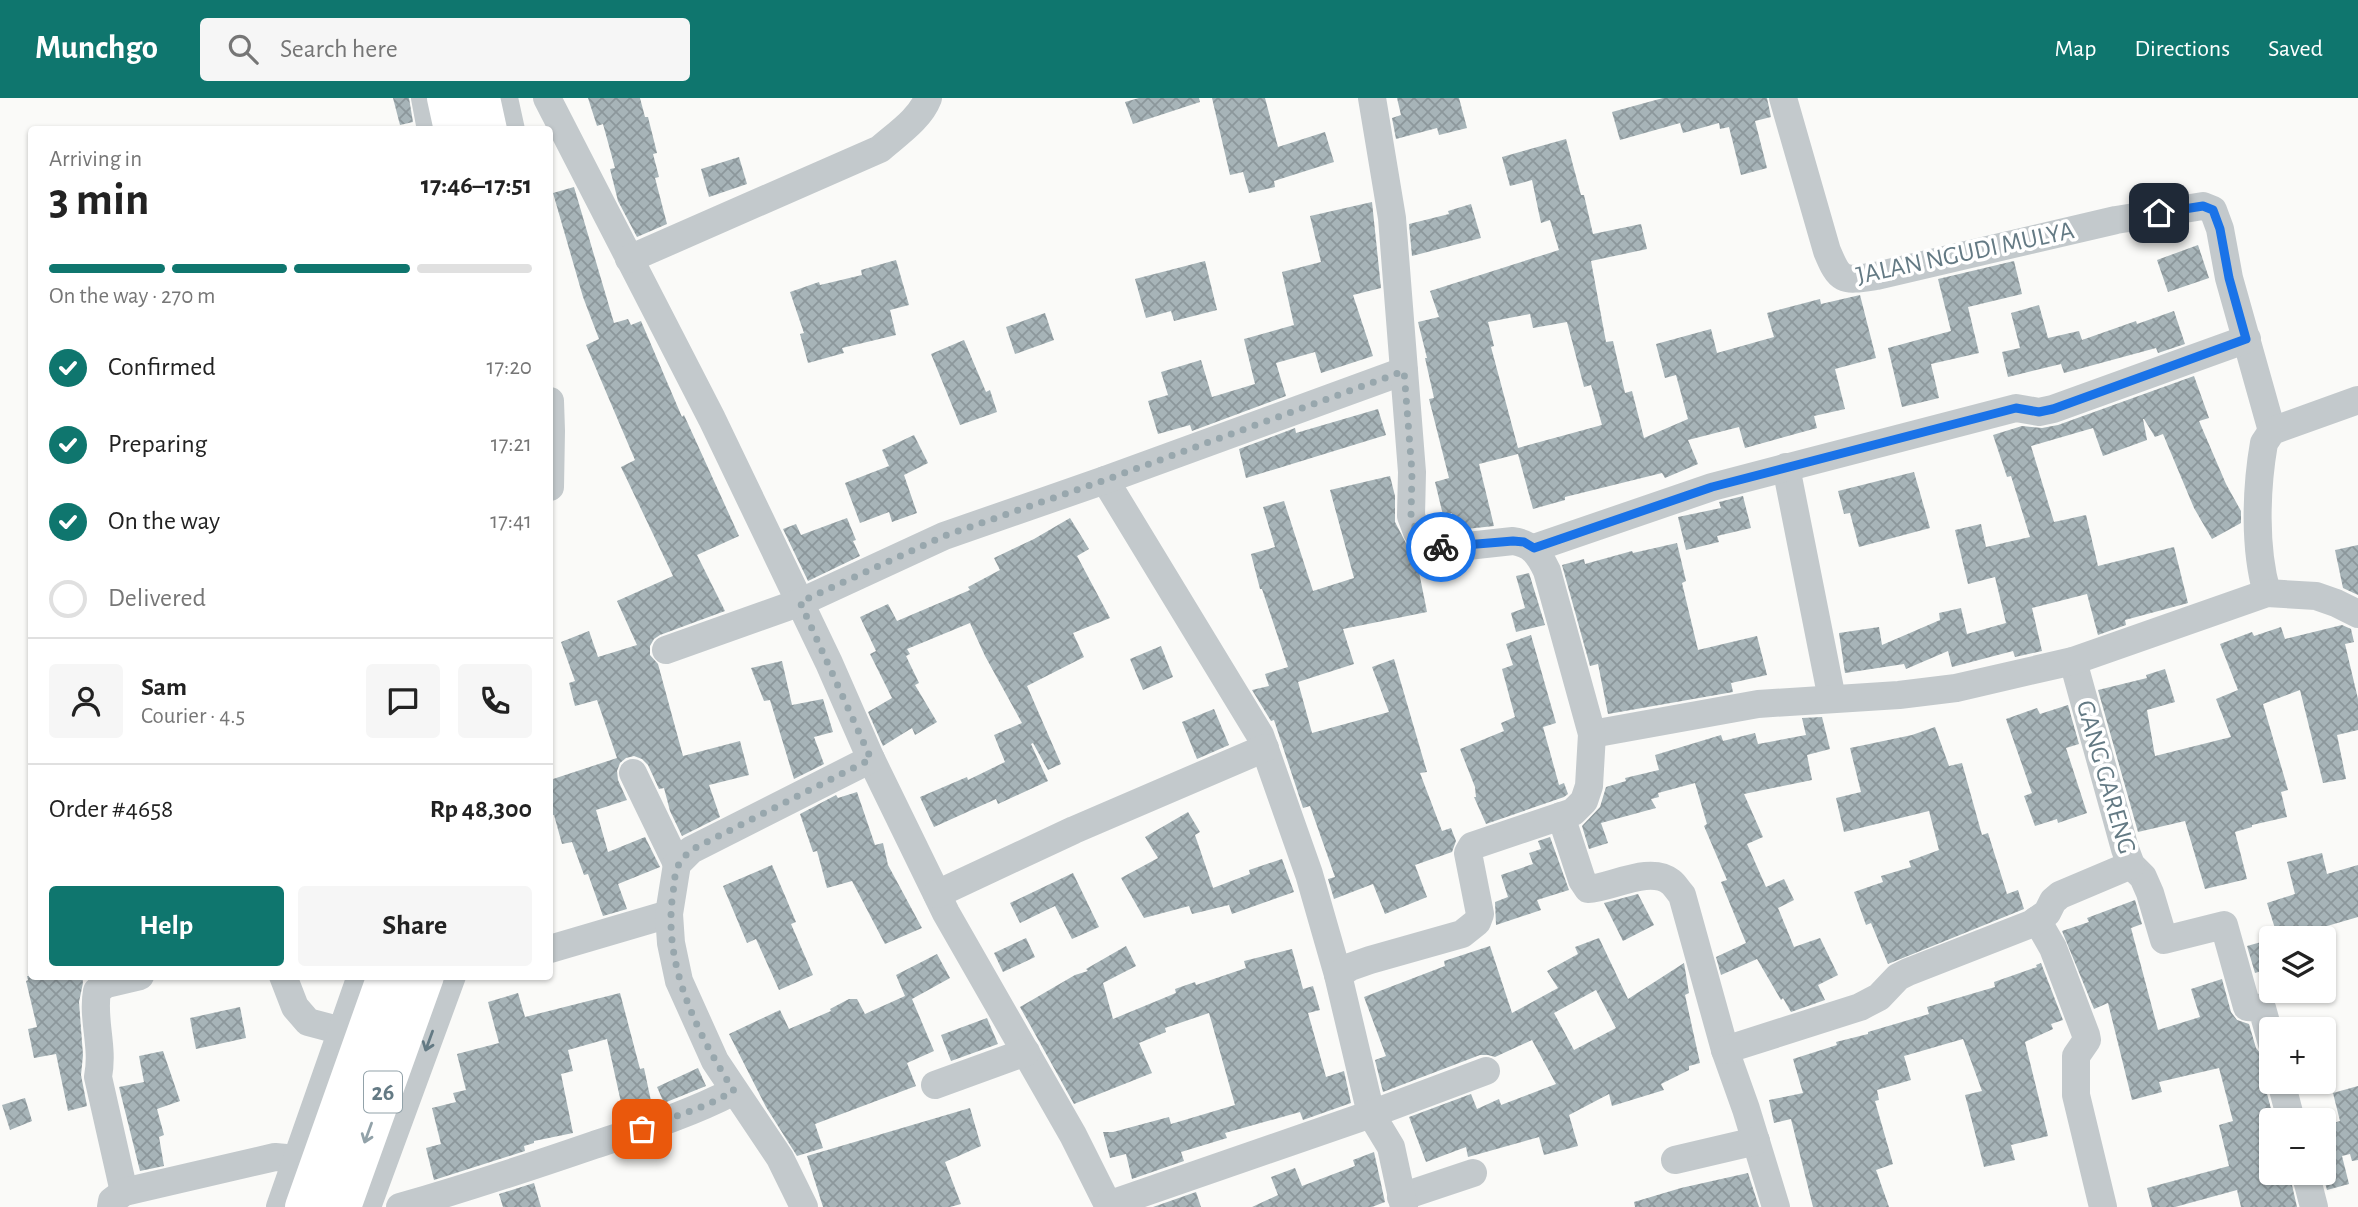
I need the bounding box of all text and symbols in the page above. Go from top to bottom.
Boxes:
search box [200,18,690,81]
icon: search [224,30,262,68]
text: Munchgo [35,32,158,65]
text: Search here [280,36,398,62]
text: Map [2054,37,2096,61]
text: Directions [2134,37,2230,61]
text: Saved [2268,37,2323,61]
text: Arriving in [49,148,142,171]
text: 17:46–17:51 [421,172,532,198]
text: 3 min [49,177,149,223]
pin [2129,183,2189,243]
icon: home [2140,194,2178,232]
street label: JALAN NGUDI MULYA [1854,217,2076,289]
text: On the way · 270 m [49,285,216,308]
icon: check [49,349,87,387]
text: Confirmed [108,354,216,380]
text: 17:20 [487,356,532,379]
icon: check [49,426,87,464]
text: Preparing [108,431,207,457]
text: 17:21 [491,433,532,456]
icon: check [49,503,87,541]
text: On the way [108,508,220,534]
text: 17:41 [490,510,532,533]
courier [1406,512,1476,582]
icon: bike [1422,528,1460,566]
text: Delivered [108,585,206,611]
button: person [49,664,123,738]
button: chat [366,664,440,738]
button: phone [458,664,532,738]
text: Sam [141,674,187,700]
street label: GANG GARENG [2072,698,2140,857]
text: Courier · 4.5 [141,705,245,728]
text: Order #4658 [49,796,173,822]
text: Rp 48,300 [430,796,532,822]
button: Help [49,886,284,966]
button: Share [298,886,532,966]
map controls [2259,926,2336,1185]
button: layers [2259,926,2336,1003]
button: + [2259,1017,2336,1094]
one-way arrow [421,1029,434,1051]
road number: 26 [364,1072,402,1112]
pin [612,1099,672,1159]
button: − [2259,1108,2336,1185]
icon: bag [623,1110,661,1148]
one-way arrow [361,1121,373,1143]

